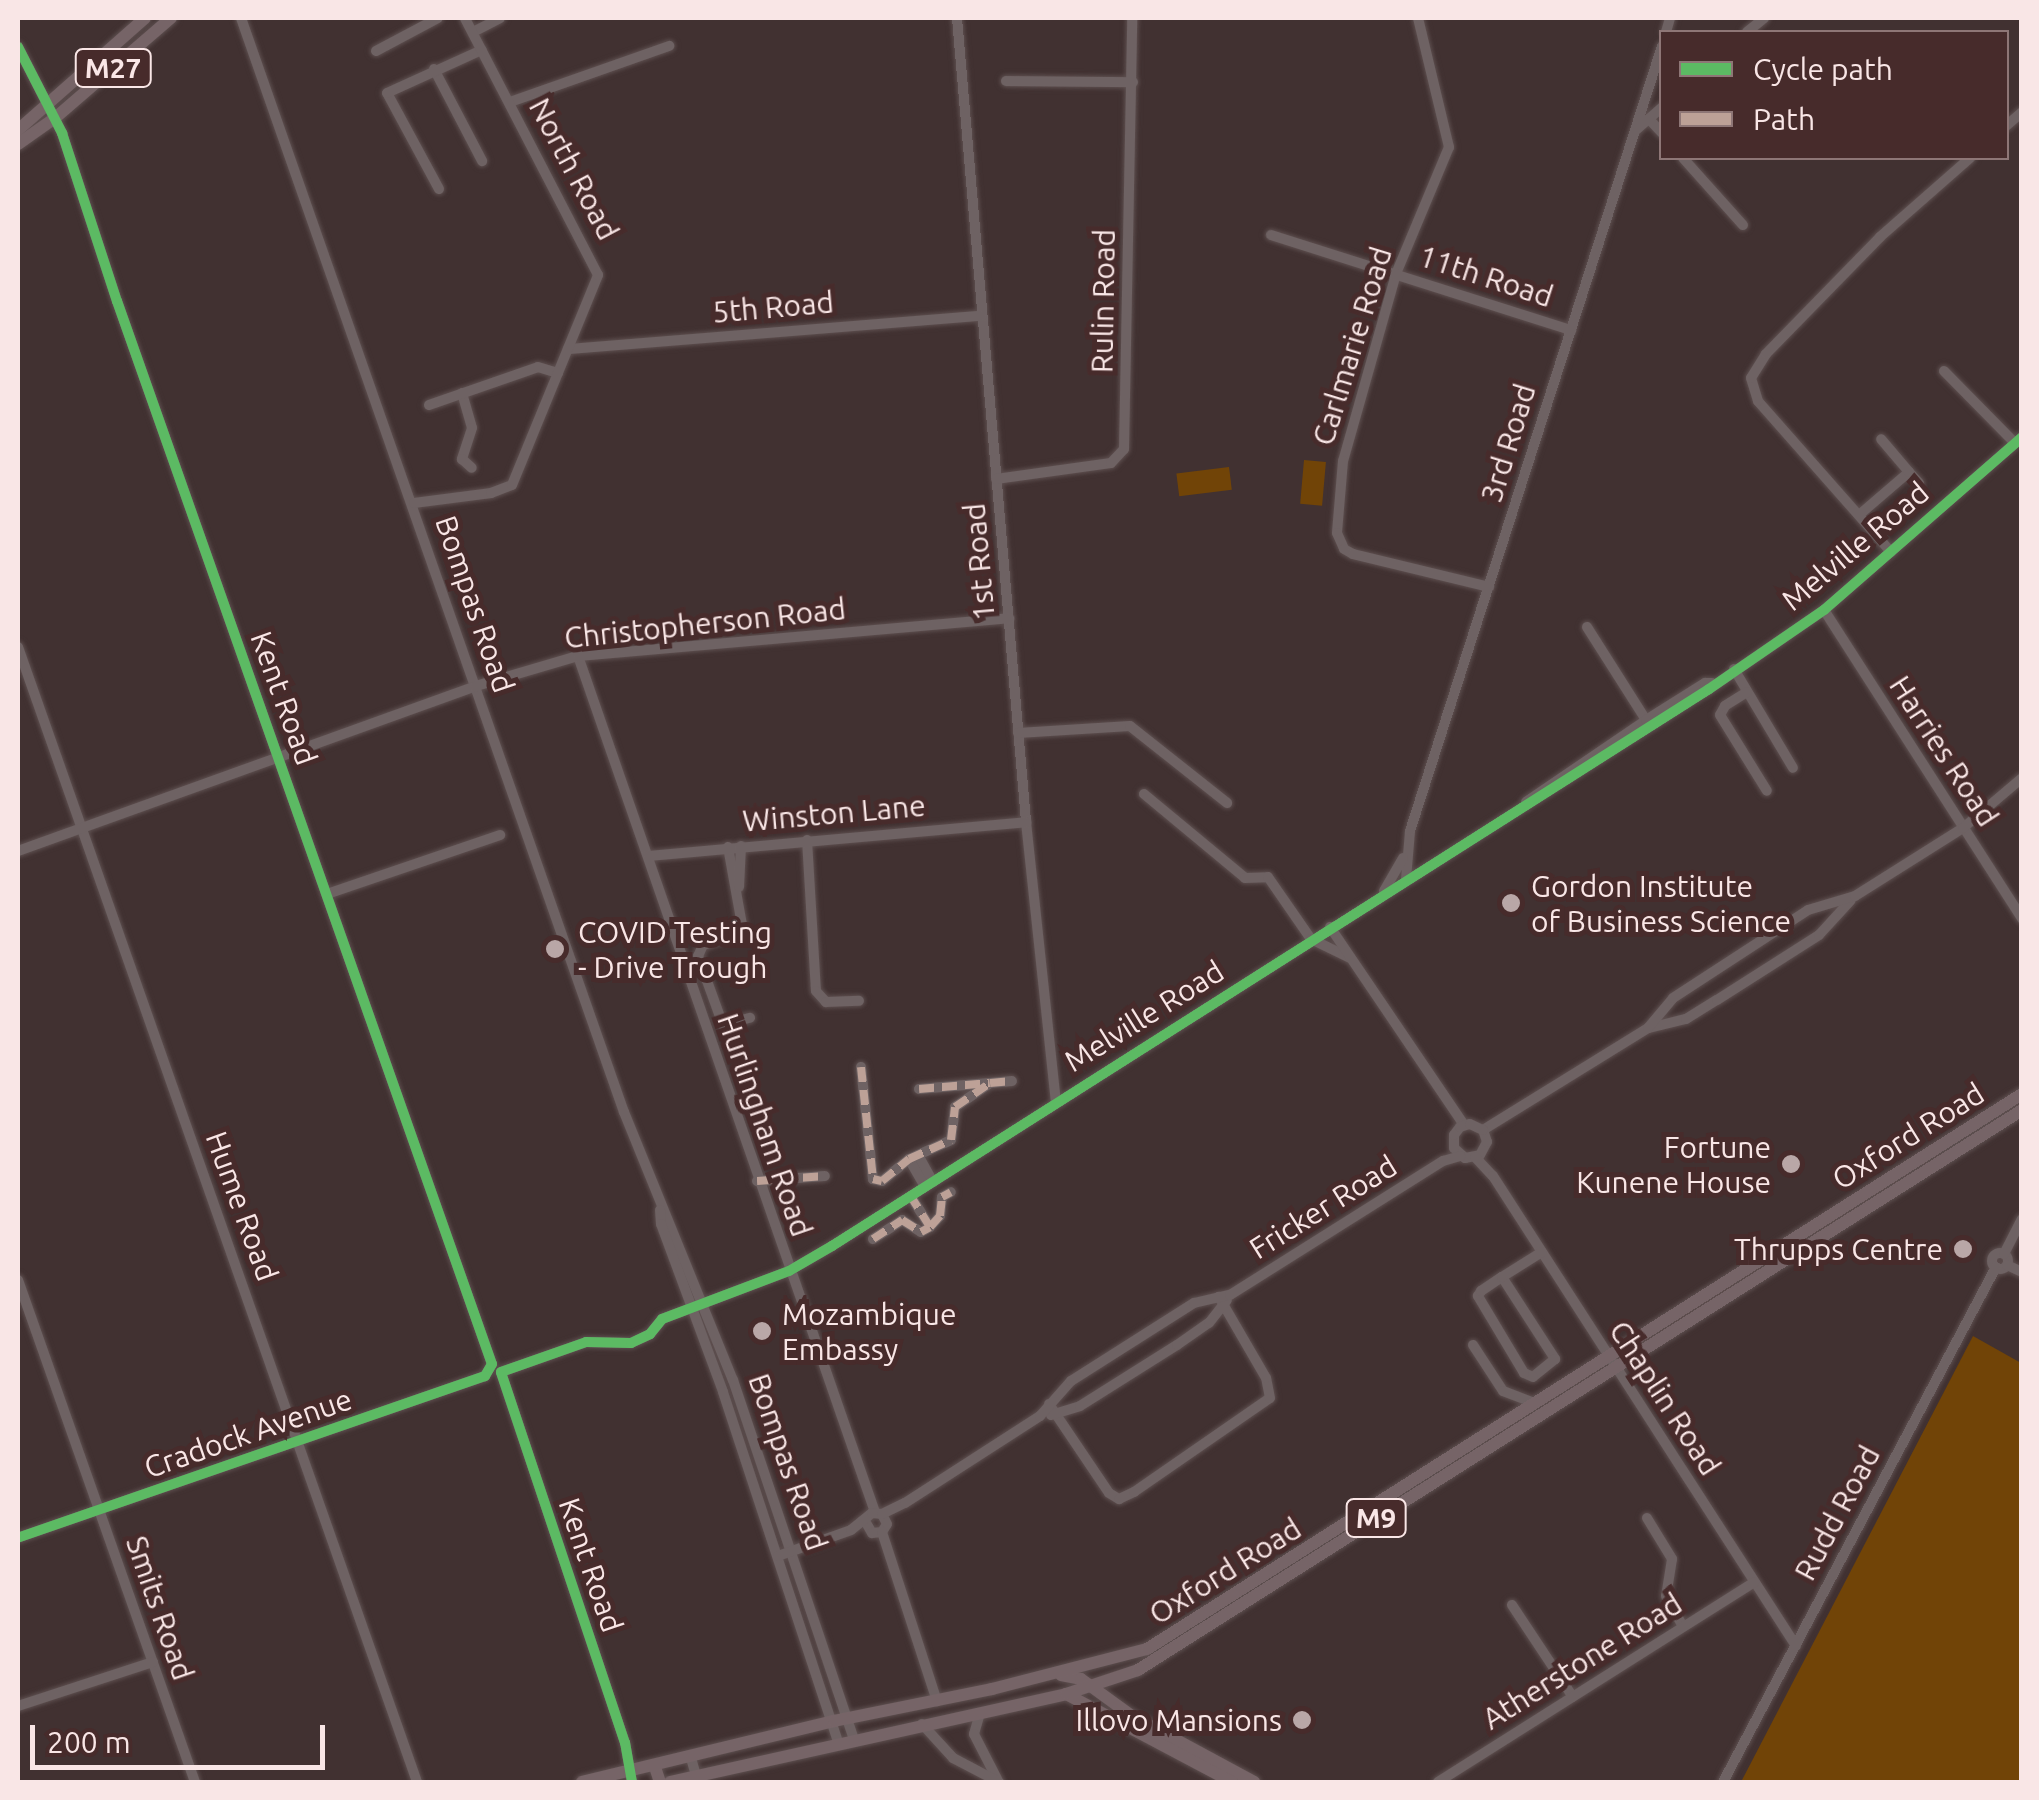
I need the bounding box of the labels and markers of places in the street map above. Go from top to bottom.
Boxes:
place label: Gordon Institute of Business Science [1531,868,1791,938]
marker: Gordon Institute of Business Science [1500,892,1522,914]
place label: COVID Testing - Drive Trough [578,914,772,984]
marker: COVID Testing - Drive Trough [542,936,568,962]
place label: Fortune Kunene House [1576,1129,1771,1200]
marker: Fortune Kunene House [1780,1153,1802,1175]
place label: Thrupps Centre [1734,1231,1943,1267]
marker: Thrupps Centre [1952,1238,1974,1260]
place label: Mozambique Embassy [782,1296,956,1366]
marker: Mozambique Embassy [751,1320,773,1342]
place label: Illovo Mansions [1075,1702,1282,1738]
marker: Illovo Mansions [1291,1709,1313,1731]

